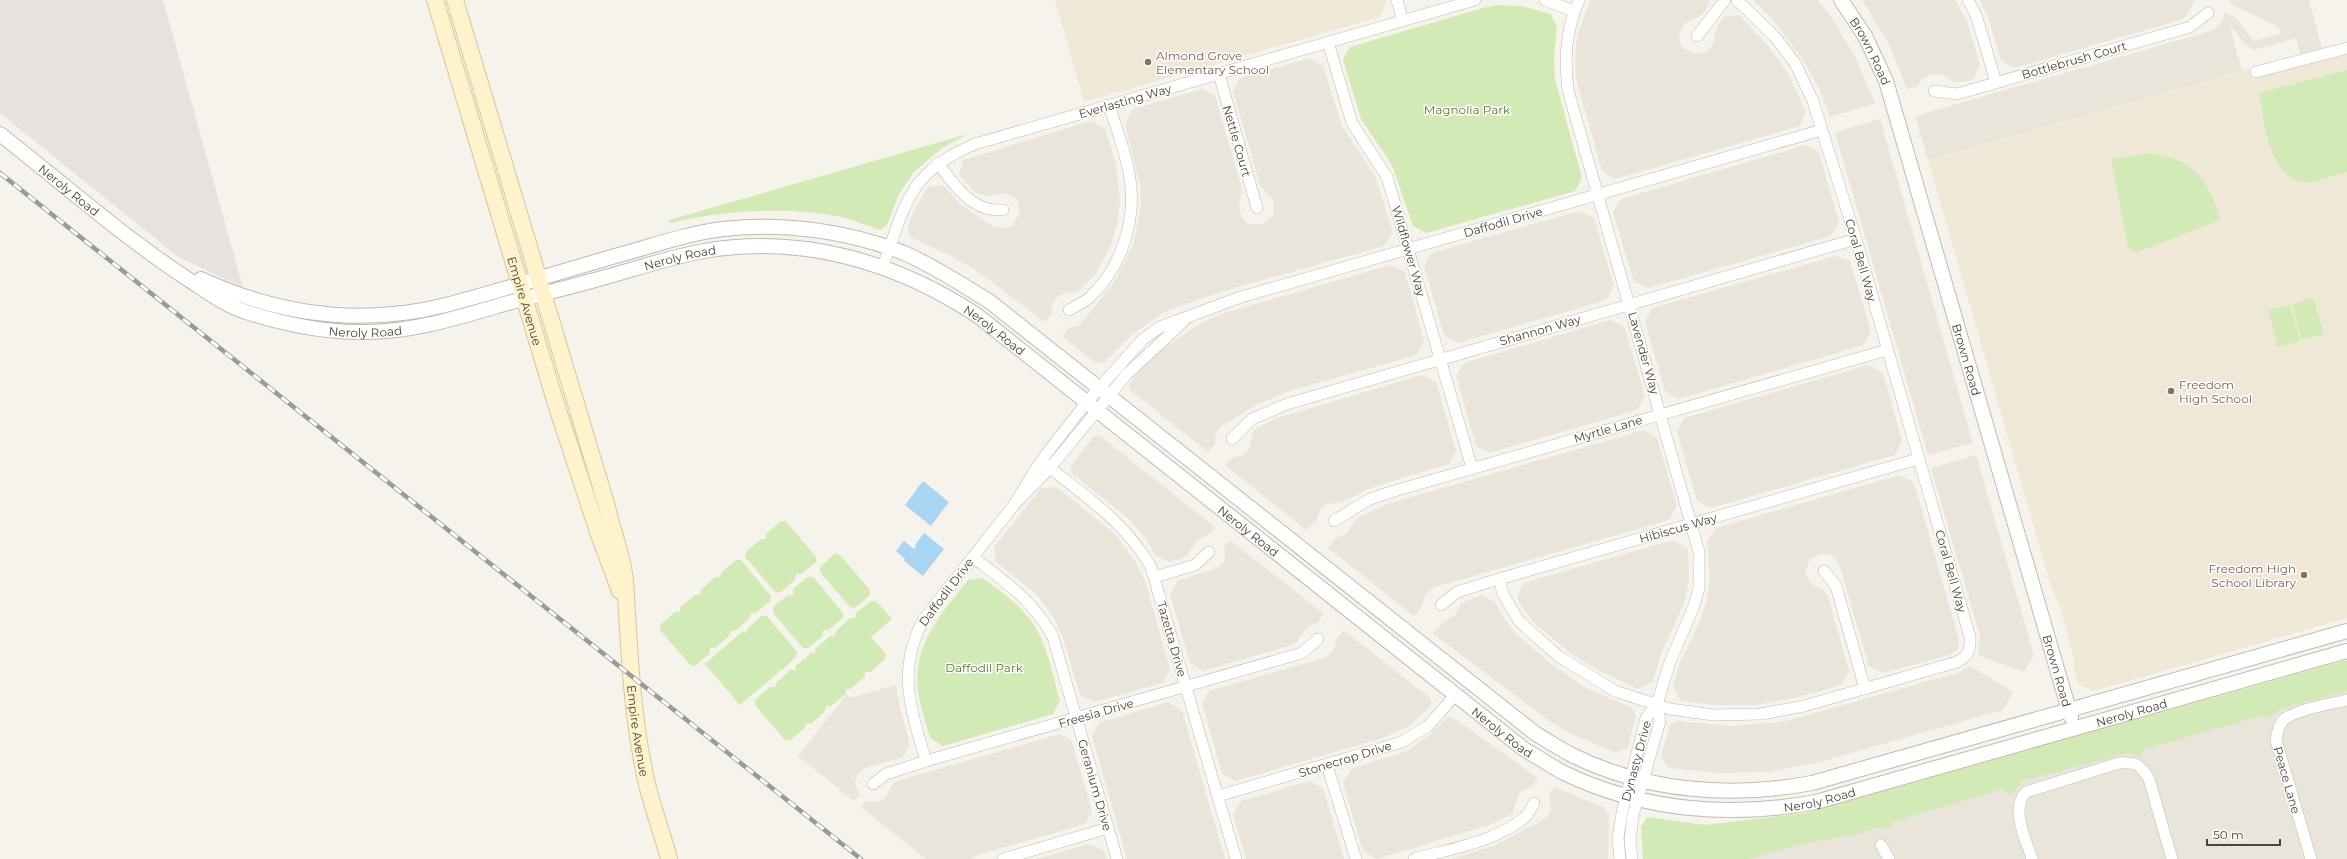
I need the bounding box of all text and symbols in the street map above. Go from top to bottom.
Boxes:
street label: Brown Road [1847,14,1894,87]
street label: Bottlebrush Court [2020,38,2128,82]
place label: Almond Grove Elementary School [1156,48,1269,77]
marker: Almond Grove Elementary School [1143,57,1153,67]
street label: Everlasting Way [1077,80,1174,121]
park label: Magnolia Park [1424,102,1511,117]
street label: Nettle Court [1220,103,1254,179]
street label: Neroly Road [36,161,103,219]
street label: Wildflower Way [1389,204,1429,299]
street label: Daffodil Drive [1462,204,1544,240]
street label: Coral Bell Way [1842,217,1880,304]
street label: Neroly Road [642,242,717,273]
street label: Empire Avenue [505,254,546,347]
street label: Neroly Road [961,301,1028,358]
street label: Lavender Way [1625,310,1663,396]
street label: Shannon Way [1498,311,1583,349]
street label: Neroly Road [328,322,403,340]
street label: Brown Road [1949,322,1985,397]
place label: Freedom High School [2179,377,2252,406]
marker: Freedom High School [2166,386,2176,396]
street label: Myrtle Lane [1572,412,1644,446]
street label: Neroly Road [1215,502,1282,559]
street label: Hibiscus Way [1637,510,1719,546]
street label: Coral Bell Way [1932,528,1970,615]
street label: Daffodil Drive [915,555,977,629]
place label: Freedom High School Library [2209,561,2296,590]
marker: Freedom High School Library [2299,570,2309,580]
street label: Tazetta Drive [1154,599,1190,679]
street label: Brown Road [2040,633,2075,708]
park label: Daffodil Park [945,660,1024,675]
street label: Empire Avenue [625,684,652,778]
street label: Freesia Drive [1057,695,1135,731]
street label: Neroly Road [2094,695,2169,730]
street label: Neroly Road [1469,703,1536,760]
street label: Dynasty Drive [1618,719,1654,803]
street label: Geranium Drive [1075,737,1115,833]
street label: Stonecrop Drive [1297,738,1393,780]
street label: Peace Lane [2270,745,2304,815]
street label: Neroly Road [1783,784,1857,814]
scale bar [2207,821,2280,847]
text: 50 m [2213,827,2244,842]

